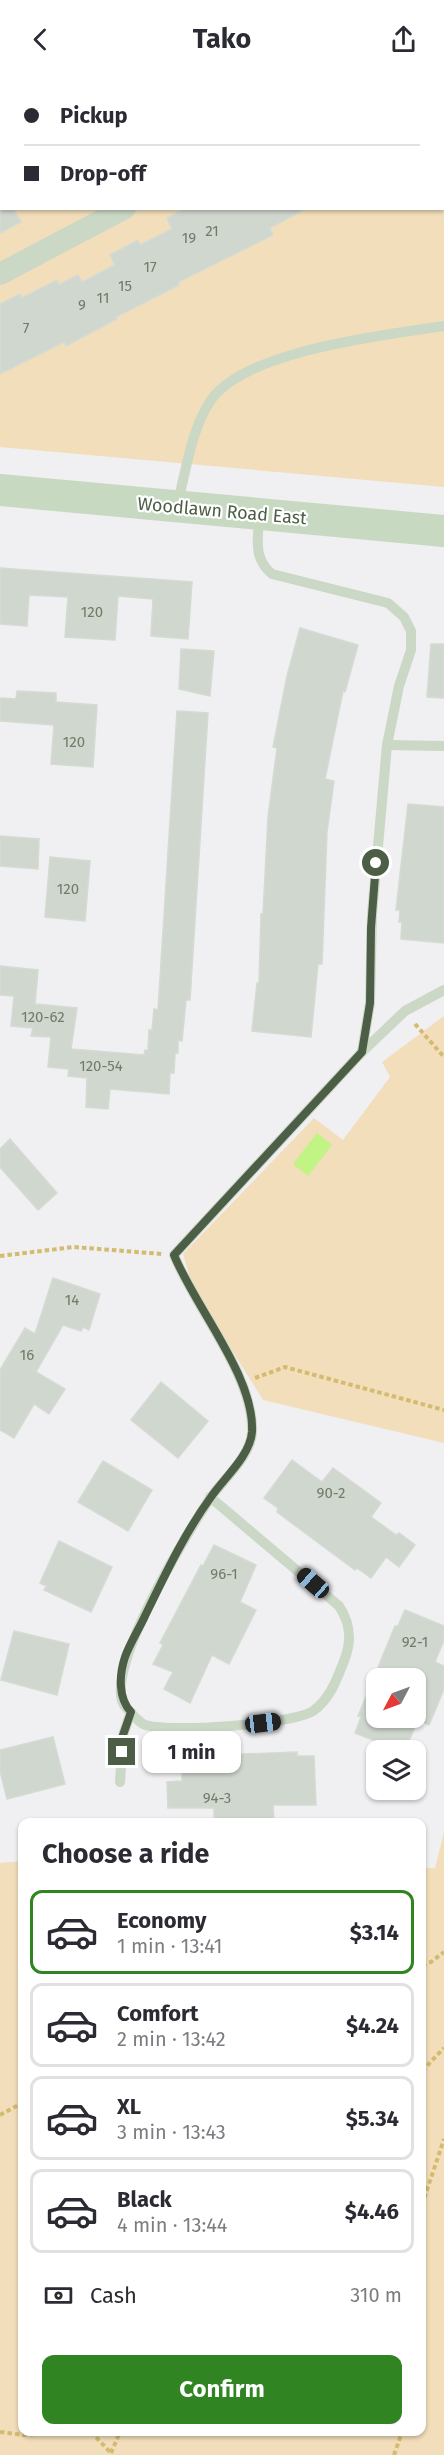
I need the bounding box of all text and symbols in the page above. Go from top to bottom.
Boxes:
icon: back [24,23,57,56]
text: Tako [193,23,251,55]
icon: share [387,23,420,56]
text: Pickup [60,102,128,129]
text: Drop-off [60,160,146,187]
house number: 21 [205,222,219,240]
house number: 19 [182,229,196,247]
house number: 17 [143,258,157,276]
house number: 15 [118,277,132,295]
house number: 11 [97,289,109,307]
house number: 9 [78,296,86,314]
house number: 7 [23,319,30,337]
street label: Woodlawn Road East [136,493,308,529]
house number: 120 [81,603,103,621]
house number: 120 [63,733,85,751]
route start [362,849,389,876]
house number: 120 [57,880,79,898]
house number: 120-62 [21,1008,65,1026]
house number: 120-54 [79,1057,123,1075]
house number: 14 [65,1291,79,1309]
house number: 16 [20,1346,34,1364]
house number: 90-2 [317,1484,345,1502]
car [294,1564,332,1602]
house number: 96-1 [210,1565,238,1583]
house number: 92-1 [402,1633,428,1651]
north arrow [366,1668,426,1728]
map controls [366,1668,426,1800]
car [244,1712,282,1734]
callout: 1 min [143,1731,242,1773]
route end [108,1738,135,1765]
text: 1 min [167,1740,216,1764]
button: layers [366,1740,426,1800]
house number: 94-3 [203,1789,231,1807]
text: Choose a ride [42,1838,209,1870]
icon: car [45,1905,99,1959]
text: Economy [117,1907,206,1934]
text: $3.14 [350,1919,399,1946]
text: 1 min · 13:41 [117,1934,222,1958]
icon: car [45,1998,99,2052]
text: Comfort [117,2000,198,2027]
text: $4.24 [346,2012,399,2039]
text: 2 min · 13:42 [117,2027,226,2051]
icon: car [45,2091,99,2145]
text: XL [117,2093,141,2120]
text: $5.34 [346,2105,399,2132]
text: 3 min · 13:43 [117,2120,226,2144]
icon: car [45,2184,99,2238]
text: Black [117,2186,172,2213]
text: $4.46 [345,2198,399,2225]
text: 4 min · 13:44 [117,2213,227,2237]
icon: cash [42,2279,75,2312]
text: Cash [90,2282,137,2309]
text: 310 m [350,2283,402,2307]
button: Confirm [42,2355,402,2424]

